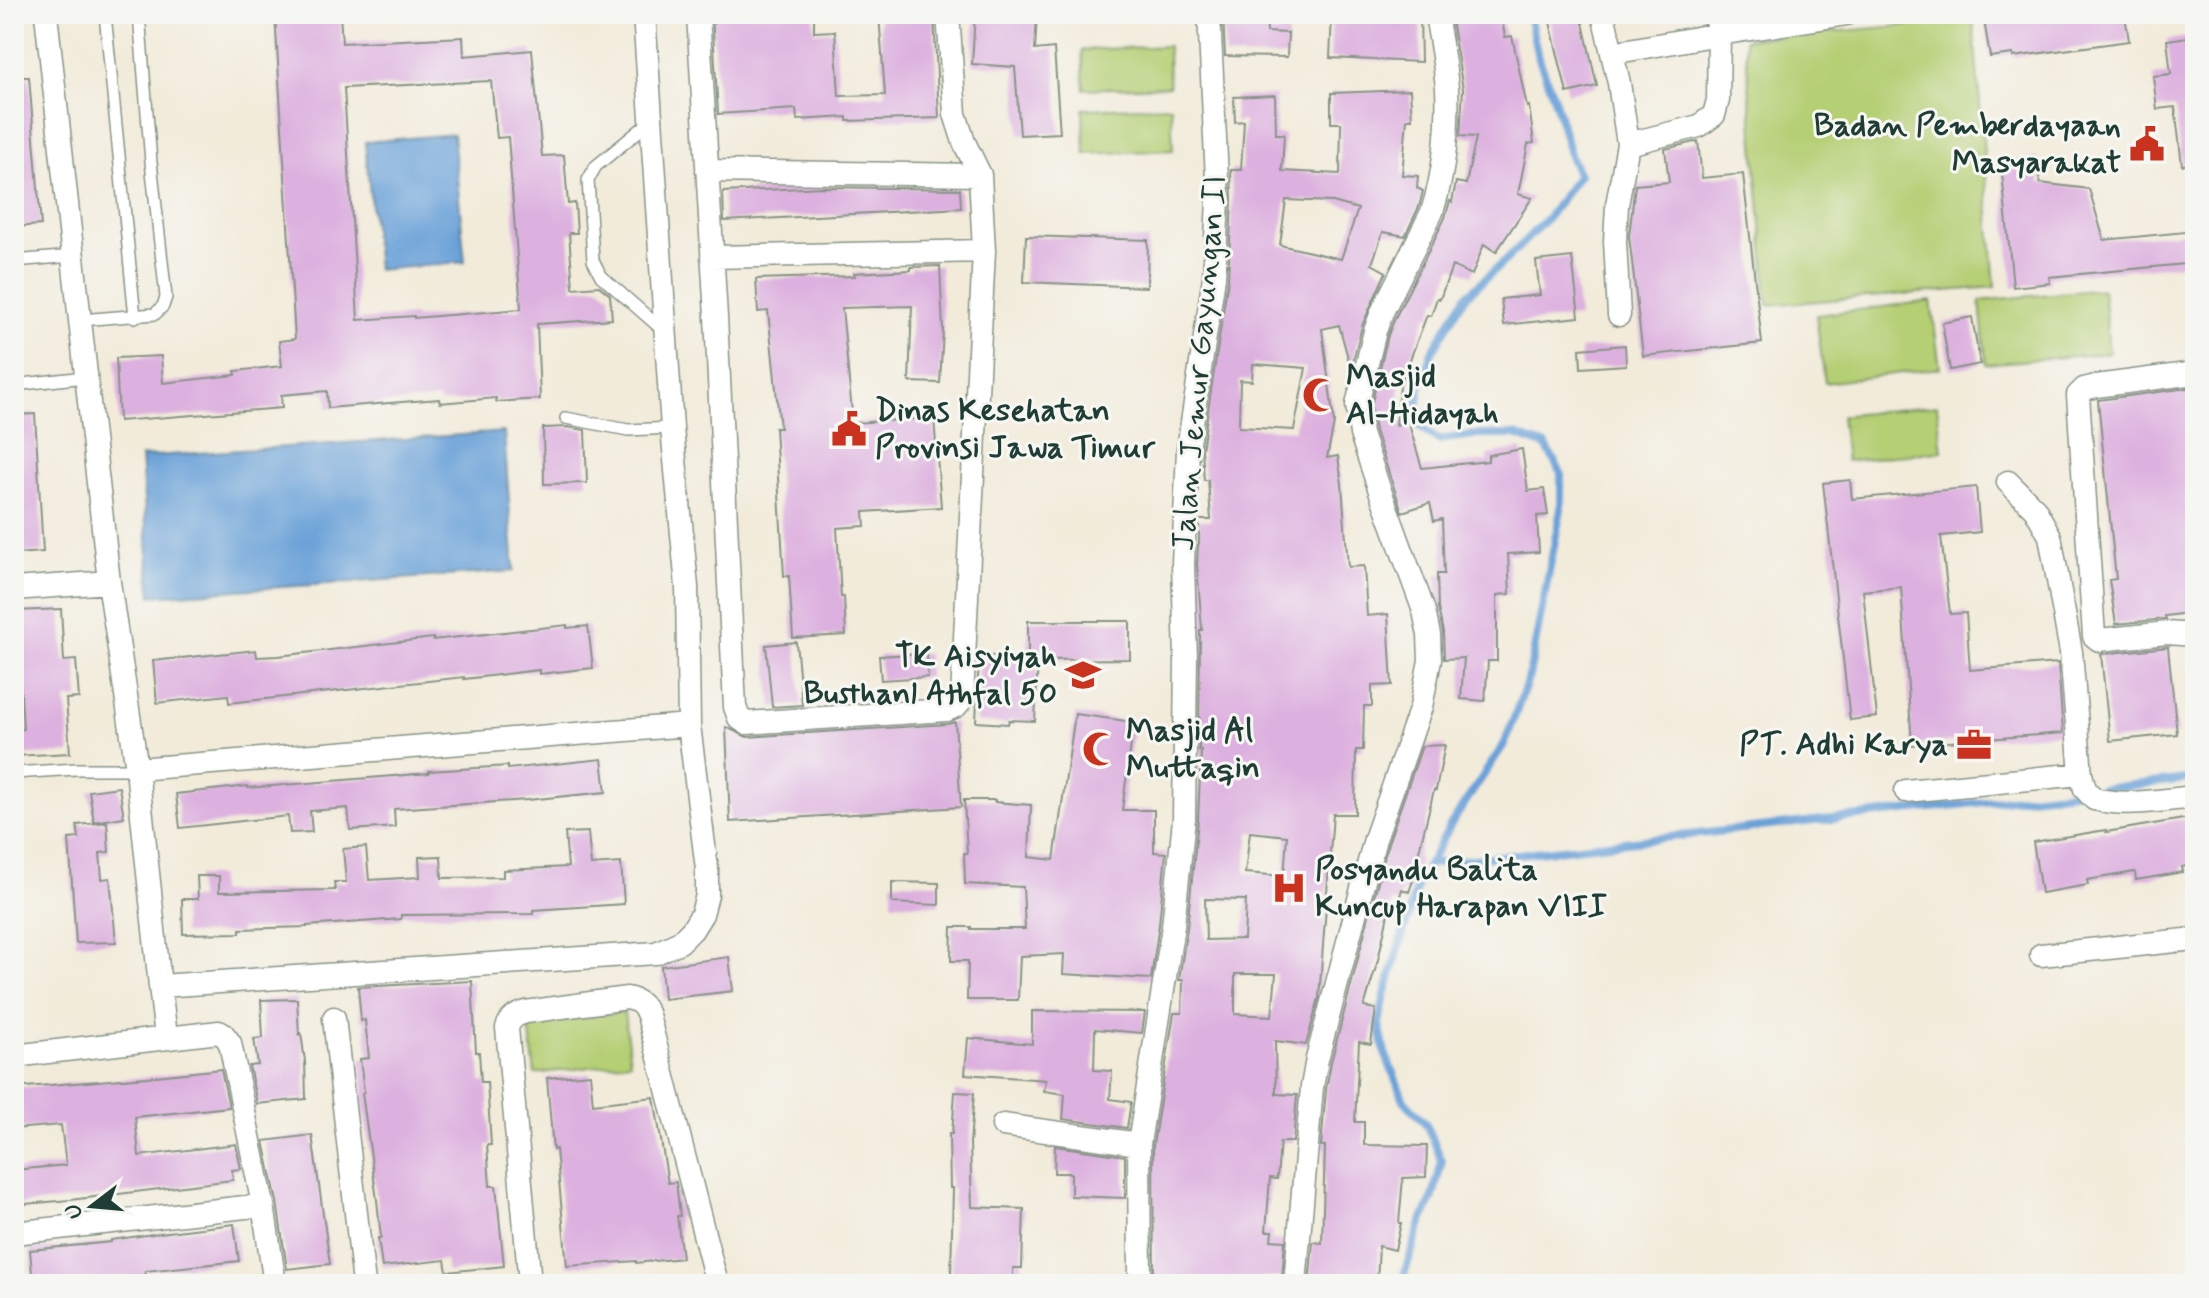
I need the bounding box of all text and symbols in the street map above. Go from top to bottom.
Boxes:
place label: Badan Pemberdayaan Masyarakat [1814,105,2121,184]
public building icon: Badan Pemberdayaan Masyarakat [2128,125,2166,163]
street label: Jalan Jemur Gayungan II [1163,174,1237,552]
place label: Masjid Al-Hidayah [1346,356,1499,435]
mosque icon: Masjid Al-Hidayah [1301,376,1339,414]
place label: Dinas Kesehatan Provinsi Jawa Timur [875,390,1156,469]
public building icon: Dinas Kesehatan Provinsi Jawa Timur [830,410,868,448]
place label: TK Aisyiyah Busthanl Athfal 50 [803,636,1057,715]
school or university icon: TK Aisyiyah Busthanl Athfal 50 [1064,656,1102,694]
place label: Masjid Al Muttaqin [1126,710,1260,789]
place label: PT. Adhi Karya [1739,724,1948,766]
office icon: PT. Adhi Karya [1955,726,1993,764]
mosque icon: Masjid Al Muttaqin [1081,730,1119,768]
place label: Posyandu Balita Kuncup Harapan VIII [1315,849,1607,928]
hospital icon: Posyandu Balita Kuncup Harapan VIII [1270,869,1308,907]
north arrow [52,1166,132,1246]
text: U [59,1200,90,1222]

